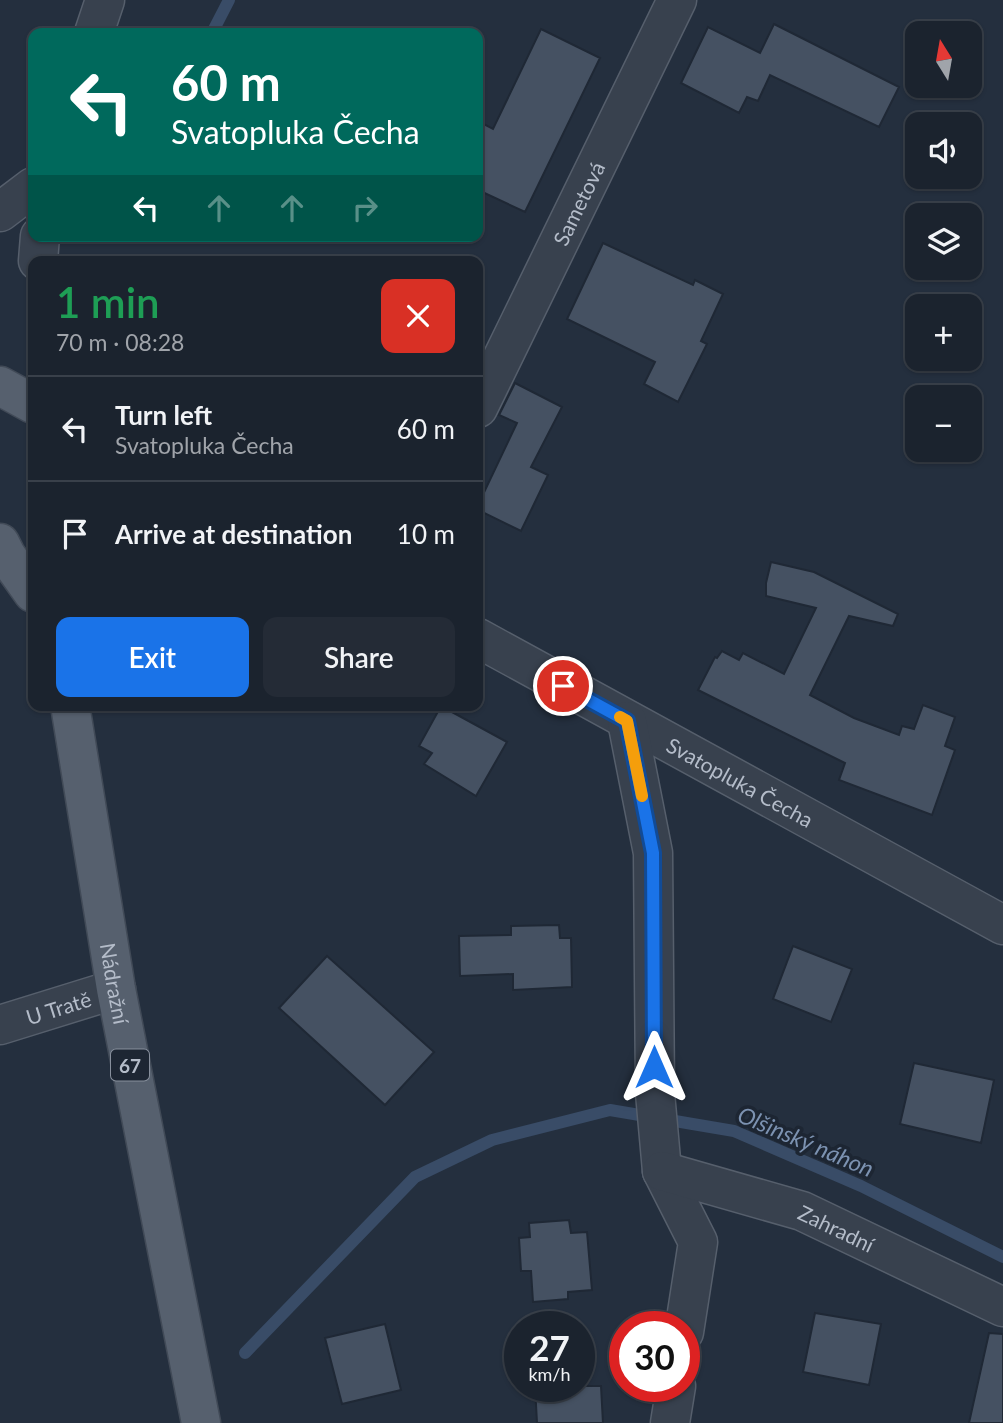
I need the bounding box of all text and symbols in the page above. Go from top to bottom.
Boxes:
north arrow [905,21,982,98]
map controls [905,21,982,462]
text: 60 m [171,53,281,111]
icon: left [56,56,147,147]
text: Svatopluka Čecha [171,112,420,151]
button: sound [905,112,982,189]
street label: Sametová [547,157,609,249]
icon: left [127,189,165,227]
icon: ahead [200,189,238,227]
icon: ahead [273,189,311,227]
icon: right [346,189,384,227]
button: layers [905,203,982,280]
text: 1 min [56,277,160,327]
button: close [381,279,455,353]
button: + [905,294,982,371]
text: 70 m · 08:28 [56,328,184,356]
button: − [905,385,982,462]
text: Turn left [115,399,212,431]
icon: left [56,410,94,448]
text: 60 m [397,413,455,445]
text: Svatopluka Čecha [115,431,294,459]
icon: arrive [56,515,94,553]
text: Arrive at destination [115,518,352,550]
text: 10 m [397,518,455,550]
button: Exit [56,617,249,697]
button: Share [263,617,455,697]
pin [533,656,593,716]
icon: arrive [544,667,582,705]
street label: Svatopluka Čecha [663,731,818,832]
street label: Nádražní [96,941,135,1027]
street label: U Tratě [23,985,94,1029]
position arrow [617,1030,691,1104]
road number: 67 [111,1050,149,1080]
water label: Olšinský náhon [734,1100,878,1182]
street label: Zahradní [795,1199,880,1257]
speed limit sign: 30 [609,1311,700,1402]
text: 27 [529,1326,570,1368]
text: km/h [528,1363,571,1385]

